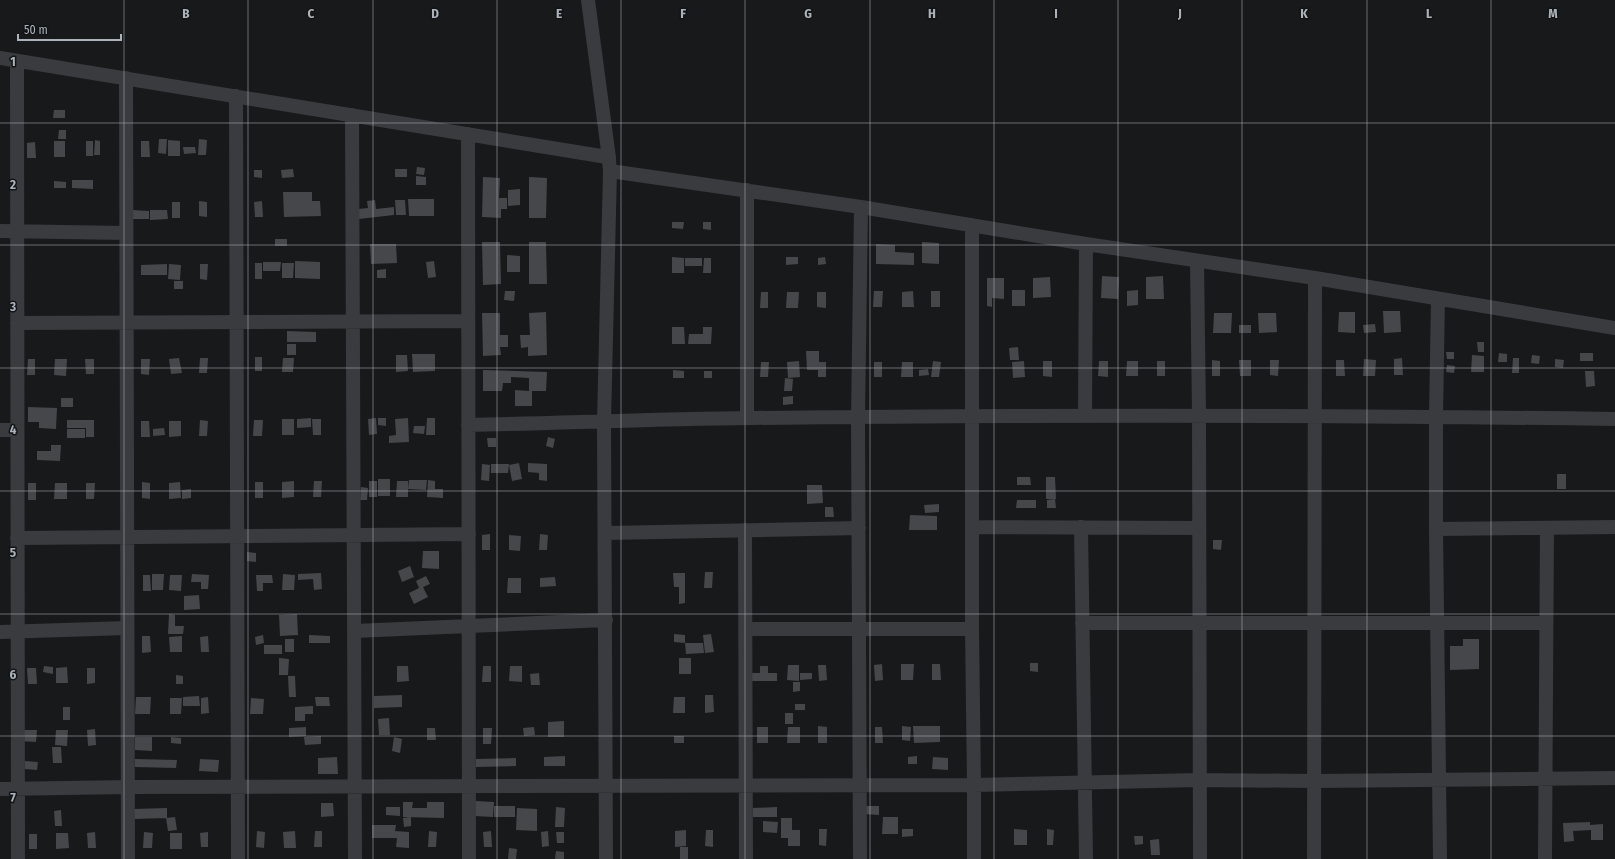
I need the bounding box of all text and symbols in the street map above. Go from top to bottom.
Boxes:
text: B [182,6,190,21]
text: C [308,6,315,21]
text: D [431,6,439,21]
text: E [556,6,562,21]
text: F [680,6,686,21]
text: G [804,6,812,21]
text: H [928,6,936,21]
text: I [1054,6,1058,21]
text: J [1177,6,1182,21]
text: K [1300,6,1308,21]
text: L [1426,6,1432,21]
text: M [1548,6,1558,21]
scale bar [18,16,121,42]
text: 50 m [24,23,48,37]
text: 1 [10,54,16,69]
text: 2 [9,177,16,192]
text: 3 [9,299,16,314]
text: 4 [10,422,17,437]
text: 5 [10,545,16,560]
text: 6 [10,667,17,682]
text: 7 [10,790,16,805]

